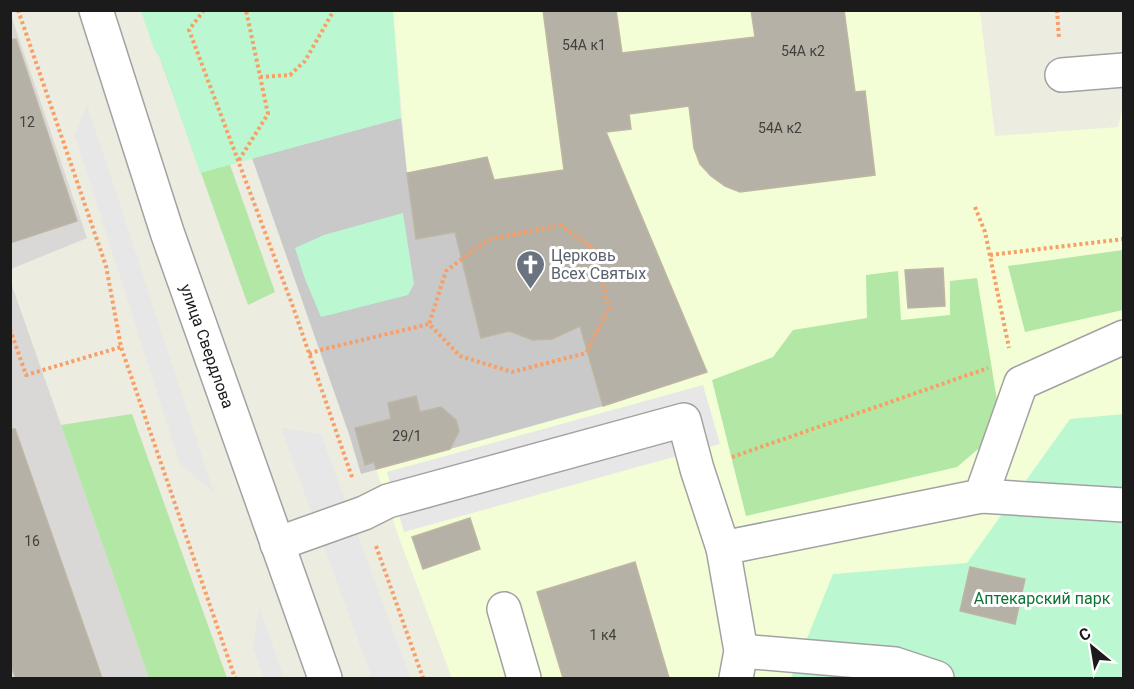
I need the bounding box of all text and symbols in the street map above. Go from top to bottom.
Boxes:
house number: 54А к1 [562,37,606,53]
house number: 54А к2 [781,43,825,59]
house number: 12 [19,114,35,130]
house number: 54А к2 [758,120,802,136]
place label: Церковь Всех Святых [551,246,646,283]
church icon: Церковь Всех Святых [514,248,546,290]
street label: улица Свердлова [177,281,238,411]
house number: 29/1 [392,428,422,444]
house number: 16 [24,533,40,549]
park label: Аптекарский парк [974,589,1111,608]
north arrow [1062,617,1122,677]
text: С [1075,624,1094,645]
house number: 1 к4 [590,627,617,643]

